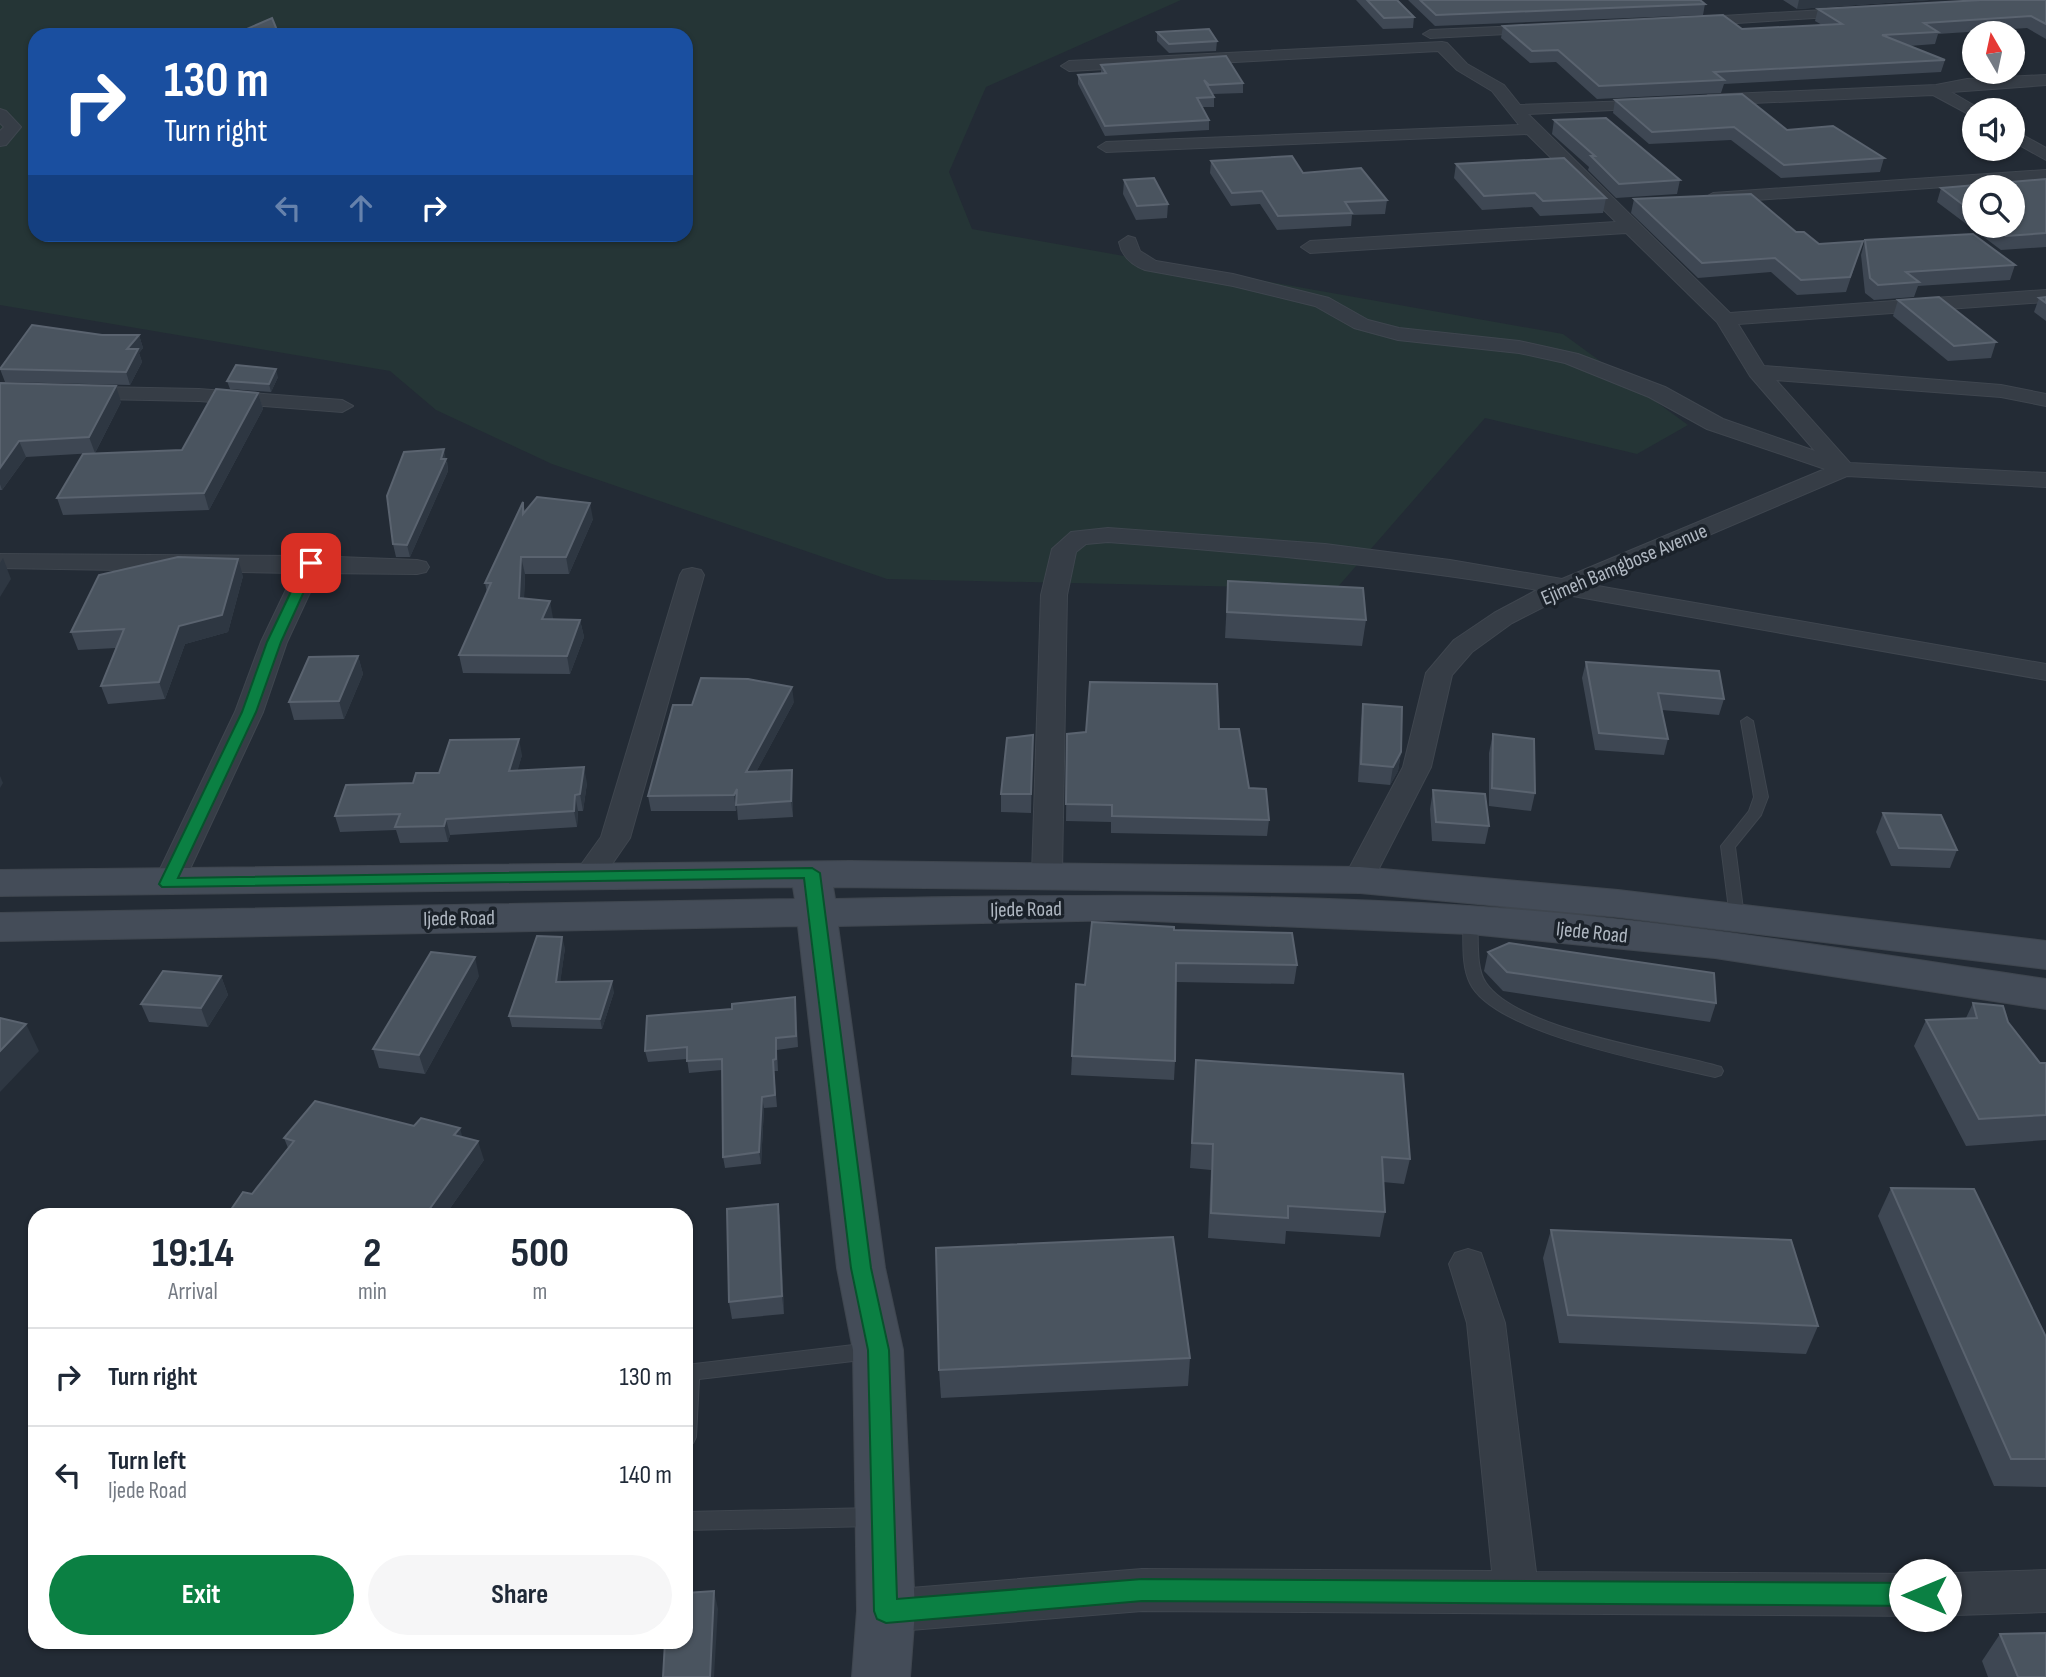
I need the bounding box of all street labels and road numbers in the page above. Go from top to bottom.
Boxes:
street label: Ejimeh Bamgbose Avenue [1537,518,1711,611]
street label: Ijede Road [990,896,1062,923]
street label: Ijede Road [423,905,495,932]
street label: Ijede Road [1555,916,1629,949]

